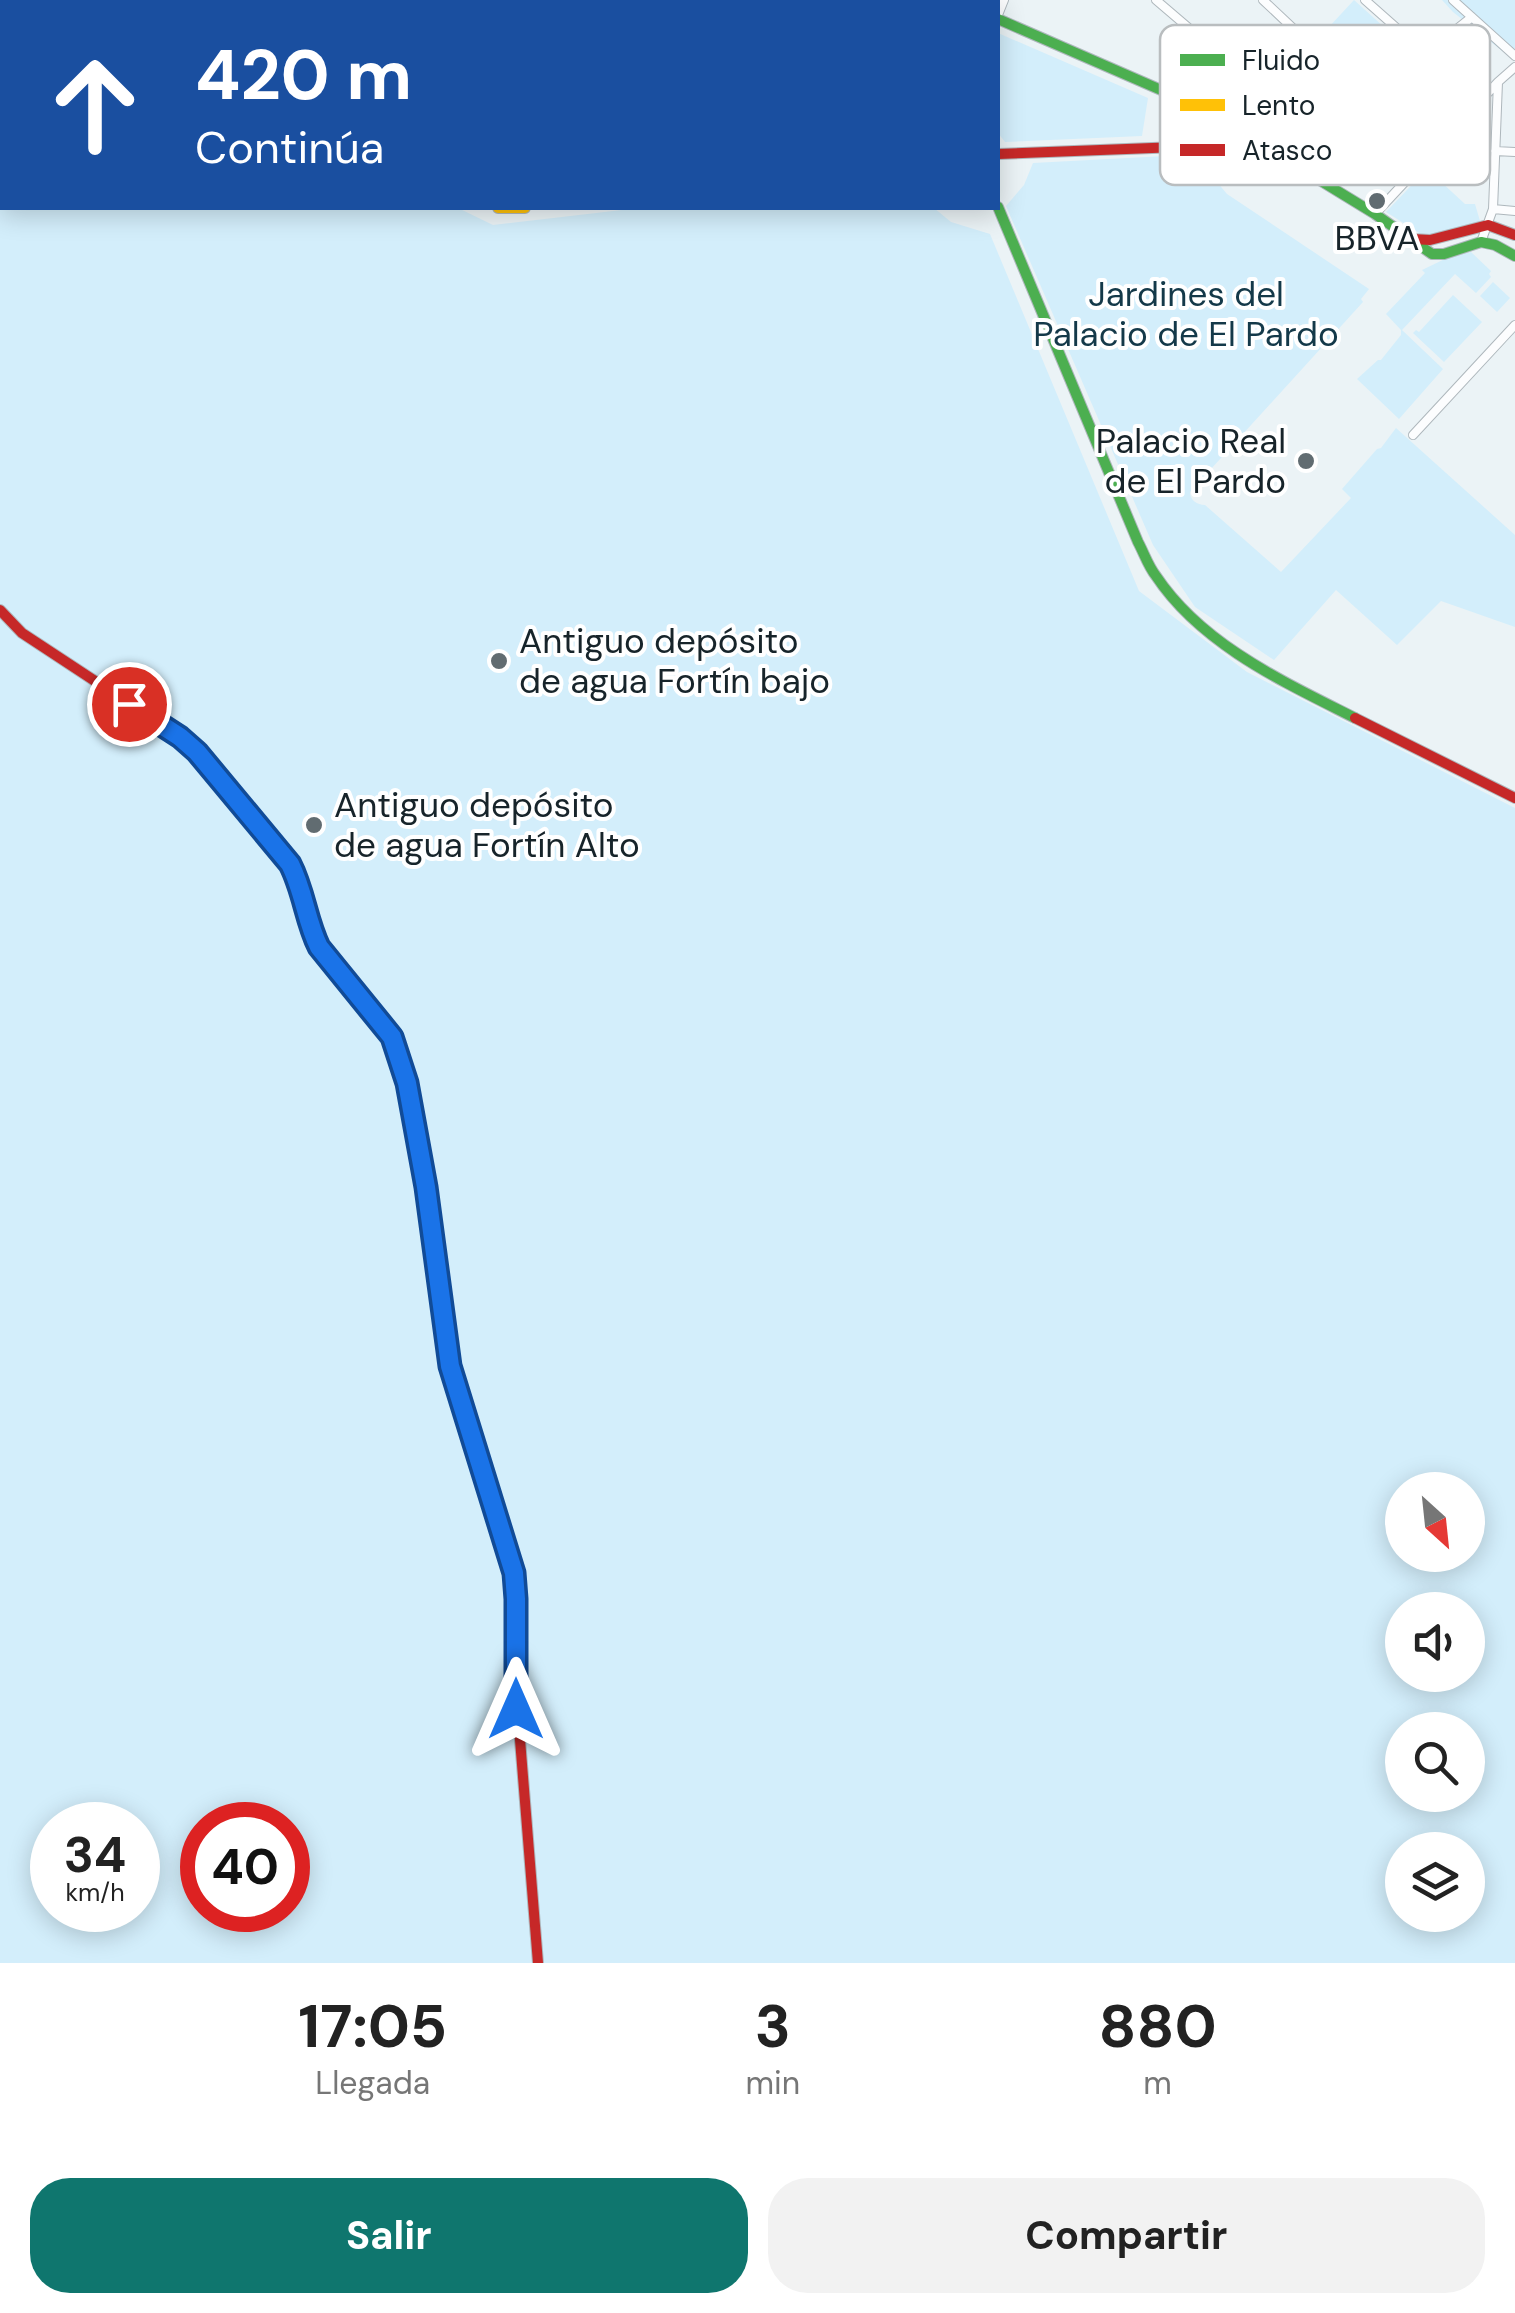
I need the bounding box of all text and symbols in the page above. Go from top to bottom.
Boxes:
legend [1160,25,1490,185]
text: 420 m [195,30,412,121]
icon: ahead [30,40,160,170]
text: Fluido [1242,42,1320,79]
text: Lento [1242,87,1315,124]
text: Continúa [195,118,384,177]
text: Atasco [1242,132,1332,169]
marker: BBVA [1366,190,1388,212]
place label: BBVA [1335,215,1419,261]
park label: Jardines del Palacio de El Pardo [1033,271,1339,357]
place label: Palacio Real de El Pardo [1096,418,1286,504]
marker: Palacio Real de El Pardo [1295,450,1317,472]
place label: Antiguo depósito de agua Fortín bajo [519,618,830,704]
marker: Antiguo depósito de agua Fortín bajo [488,650,510,672]
pin [87,662,172,747]
icon: arrive [102,677,157,732]
place label: Antiguo depósito de agua Fortín Alto [334,782,640,868]
marker: Antiguo depósito de agua Fortín Alto [303,814,325,836]
north arrow [1385,1472,1485,1572]
map controls [1385,1472,1485,1932]
button: sound [1385,1592,1485,1692]
position arrow [464,1657,568,1761]
button: search [1385,1712,1485,1812]
speed limit sign: 40 [180,1802,310,1932]
text: 34 [64,1822,126,1888]
button: layers [1385,1832,1485,1932]
text: km/h [65,1876,125,1909]
text: 17:05 [298,1987,447,2066]
text: 3 [755,1987,791,2066]
text: 880 [1098,1987,1217,2066]
text: Llegada [315,2062,430,2104]
text: min [746,2062,800,2104]
text: m [1143,2062,1172,2104]
button: Salir [30,2178,748,2293]
button: Compartir [768,2178,1485,2293]

